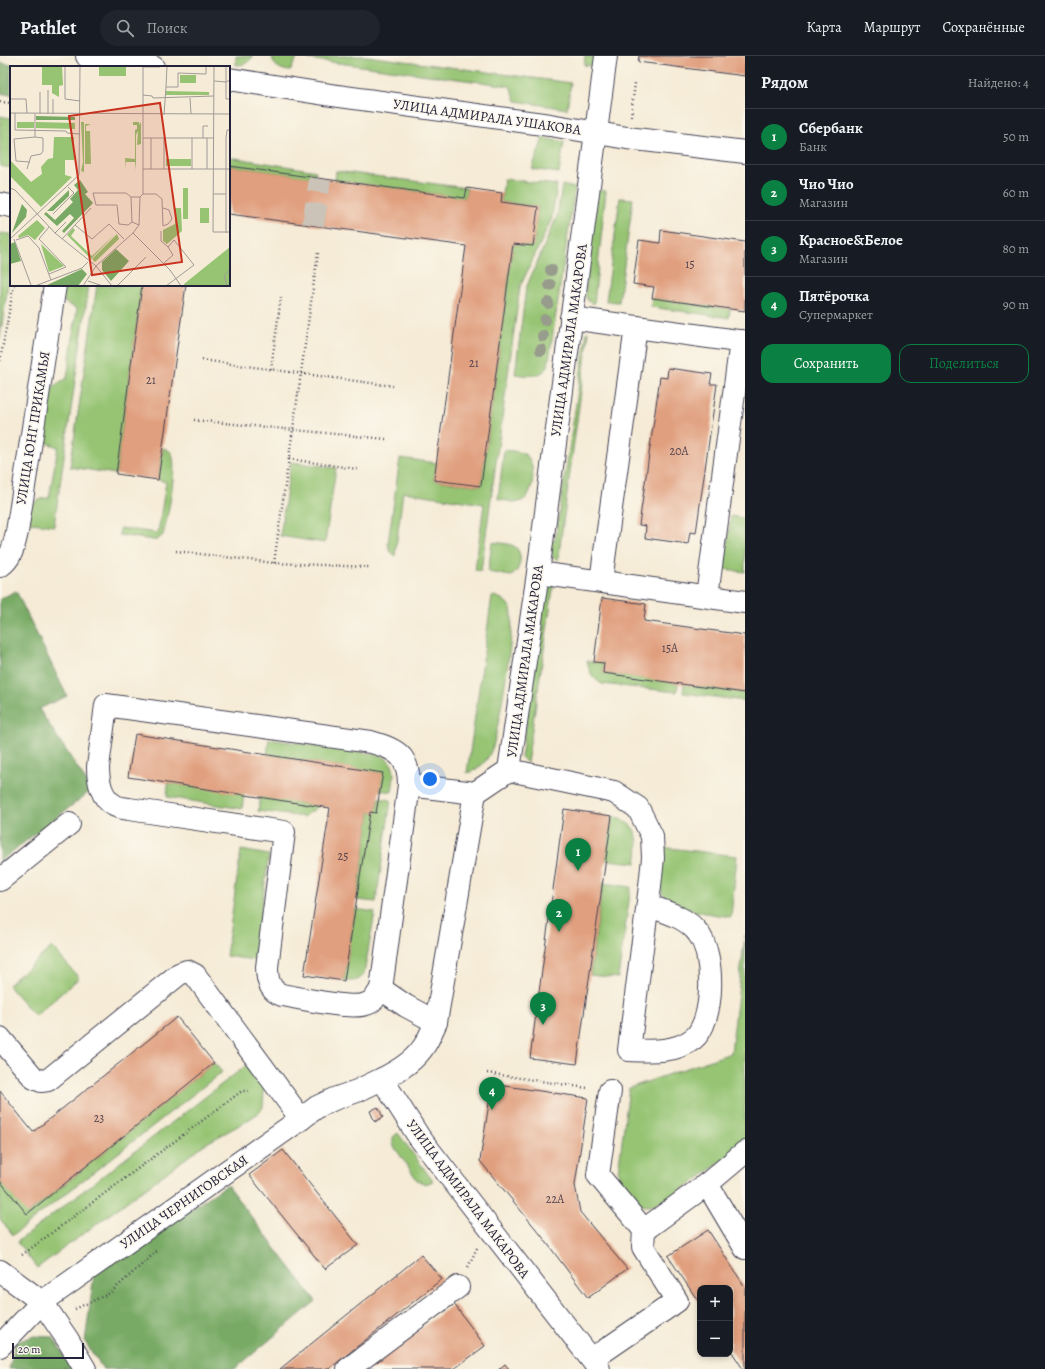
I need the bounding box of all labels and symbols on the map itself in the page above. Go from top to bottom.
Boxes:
inset map [10,66,230,286]
street label: УЛИЦА АДМИРАЛА УШАКОВА [392,94,583,140]
street label: УЛИЦА АДМИРАЛА МАКАРОВА [546,242,592,438]
house number: 15 [685,256,695,272]
street label: УЛИЦА ЮНГ ПРИКАМЬЯ [11,350,55,506]
house number: 21 [469,355,479,371]
house number: 21 [146,372,156,388]
house number: 20А [669,443,690,459]
street label: УЛИЦА АДМИРАЛА МАКАРОВА [502,563,548,759]
house number: 15А [662,640,679,656]
your location [420,769,440,789]
pin: 1 [565,838,591,871]
house number: 25 [338,848,348,864]
pin: 2 [546,899,572,932]
pin: 3 [530,992,556,1025]
pin: 4 [479,1077,505,1110]
house number: 23 [94,1110,104,1126]
street label: УЛИЦА АДМИРАЛА МАКАРОВА [402,1116,535,1283]
street label: УЛИЦА ЧЕРНИГОВСКАЯ [116,1151,252,1253]
house number: 22А [546,1191,565,1207]
scale bar [12,1341,84,1360]

